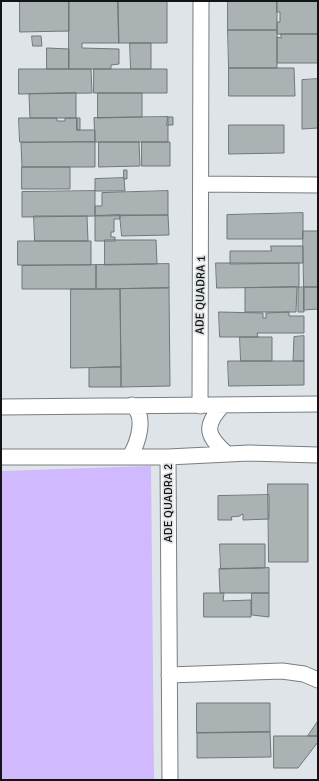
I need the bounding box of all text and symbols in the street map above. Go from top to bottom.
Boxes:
street label: ADE QUADRA 1 [193,255,209,335]
street label: ADE QUADRA 2 [162,464,176,542]

